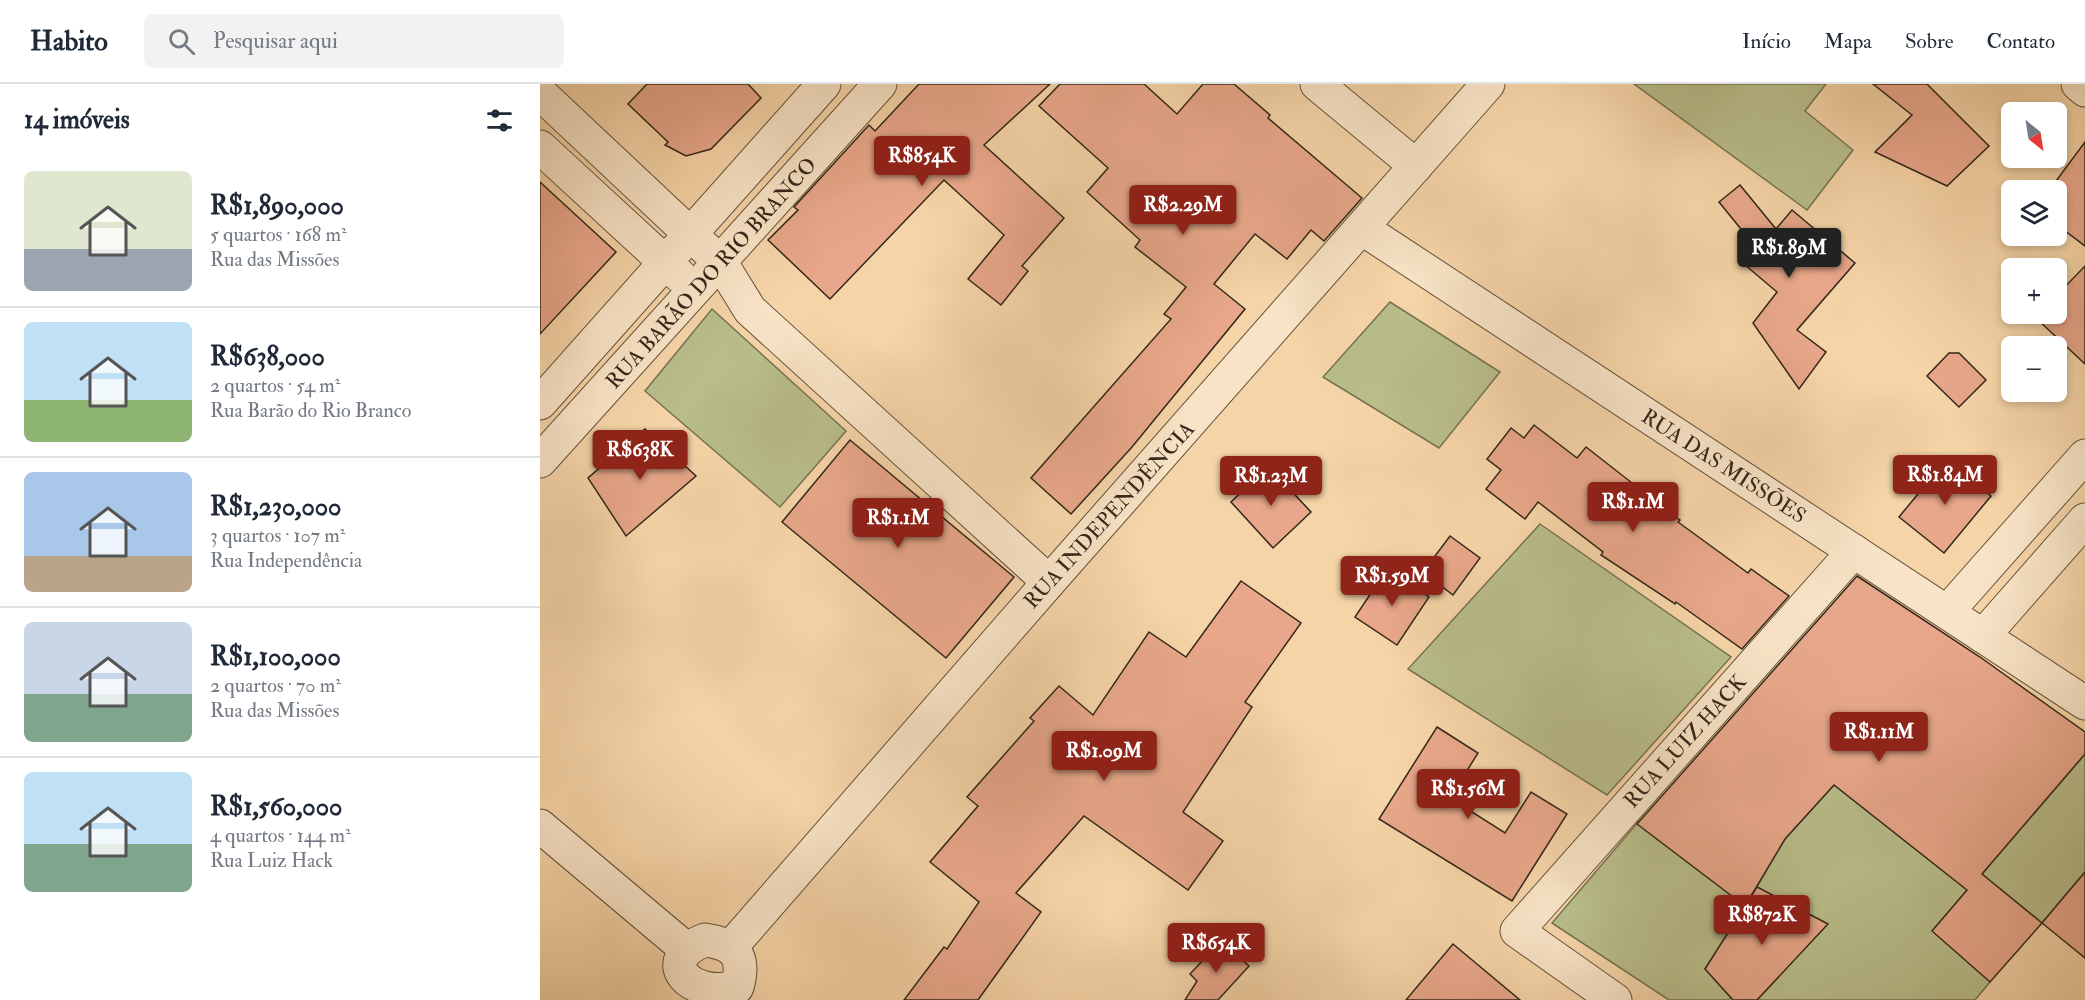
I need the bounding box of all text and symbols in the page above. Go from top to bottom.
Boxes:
search box [144,14,564,68]
text: Habito [30,24,108,59]
icon: search [165,25,198,58]
text: Pesquisar aqui [213,27,338,55]
text: Início [1742,28,1791,55]
text: Mapa [1824,28,1872,55]
text: Sobre [1905,28,1954,55]
text: Contato [1987,28,2055,55]
north arrow [2001,102,2067,168]
map controls [2001,102,2067,402]
text: 14 imóveis [24,104,130,136]
icon: filters [483,104,516,137]
pin: R$854K [873,136,971,187]
text: R$854K [888,143,956,168]
street label: RUA BARÃO DO RIO BRANCO [600,152,823,395]
button: layers [2001,180,2067,246]
pin: R$2.29M [1128,185,1238,236]
text: R$1,890,000 [210,190,344,222]
text: R$2.29M [1143,192,1223,217]
icon: home [72,195,144,267]
text: 5 quartos · 168 m² [210,222,347,247]
pin: R$1.89M [1734,228,1844,279]
text: R$1.89M [1751,235,1827,260]
text: Rua das Missões [210,247,339,272]
button: + [2001,258,2067,324]
button: − [2001,336,2067,402]
text: R$638,000 [210,341,325,373]
icon: home [72,346,144,418]
text: 2 quartos · 54 m² [210,373,340,398]
text: Rua Barão do Rio Branco [210,398,411,423]
street label: RUA DAS MISSÕES [1636,403,1811,530]
street label: RUA INDEPENDÊNCIA [1018,416,1201,614]
pin: R$638K [591,430,689,481]
text: R$638K [607,437,673,462]
pin: R$1.84M [1890,455,2000,506]
pin: R$1.23M [1216,456,1326,507]
text: R$1.84M [1907,462,1983,487]
text: R$1.23M [1234,463,1308,488]
pin: R$1.1M [1584,482,1682,533]
text: R$1.1M [1601,489,1665,514]
text: R$1,230,000 [210,491,341,523]
icon: home [72,496,144,568]
pin: R$1.1M [849,498,947,549]
text: R$1.1M [866,505,930,530]
text: 3 quartos · 107 m² [210,523,345,548]
text: Rua Independência [210,548,362,573]
pin: R$1.59M [1337,556,1447,607]
text: R$1.59M [1355,563,1429,588]
text: R$1,100,000 [210,641,341,673]
icon: home [72,646,144,718]
street label: RUA LUIZ HACK [1618,669,1753,814]
text: 2 quartos · 70 m² [210,673,341,698]
text: Rua das Missões [210,698,339,723]
pin: R$1.11M [1824,712,1934,763]
text: R$1.11M [1844,719,1914,744]
pin: R$1.09M [1049,731,1159,782]
text: R$1.09M [1066,738,1142,763]
pin: R$1.56M [1413,769,1523,820]
text: R$1.56M [1431,776,1505,801]
text: R$1,560,000 [210,791,342,823]
icon: home [72,796,144,868]
text: 4 quartos · 144 m² [210,823,351,848]
text: Rua Luiz Hack [210,848,333,873]
pin: R$872K [1713,895,1811,946]
text: R$872K [1728,902,1796,927]
pin: R$654K [1167,923,1265,974]
text: R$654K [1182,930,1250,955]

